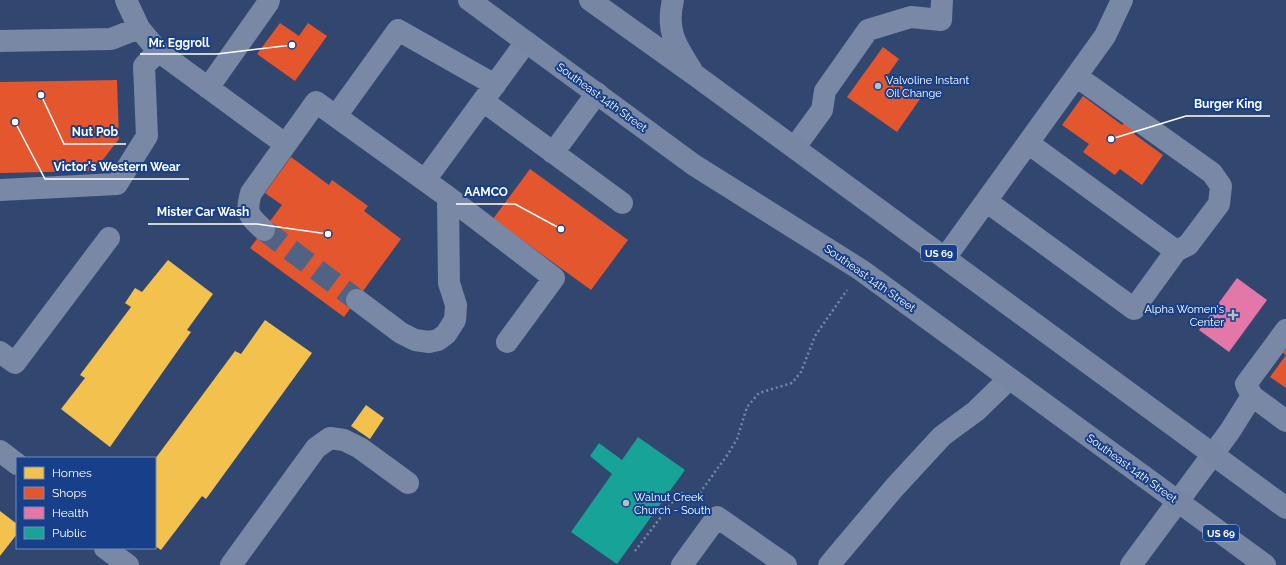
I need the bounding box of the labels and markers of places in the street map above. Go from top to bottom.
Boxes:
callout: Mr. Eggroll [140,30,217,54]
place label: Valvoline Instant Oil Change [886,74,969,100]
marker: Valvoline Instant Oil Change [873,81,883,91]
callout: Burger King [1186,92,1270,116]
callout: Nut Pob [64,120,126,144]
callout: Victor's Western Wear [45,155,189,179]
callout: AAMCO [456,180,515,204]
callout: Mister Car Wash [148,200,257,224]
place label: Alpha Women's Center [1144,303,1224,329]
marker: Alpha Women's Center [1227,309,1239,321]
place label: Walnut Creek Church - South [634,491,711,517]
marker: Walnut Creek Church - South [621,498,631,508]

